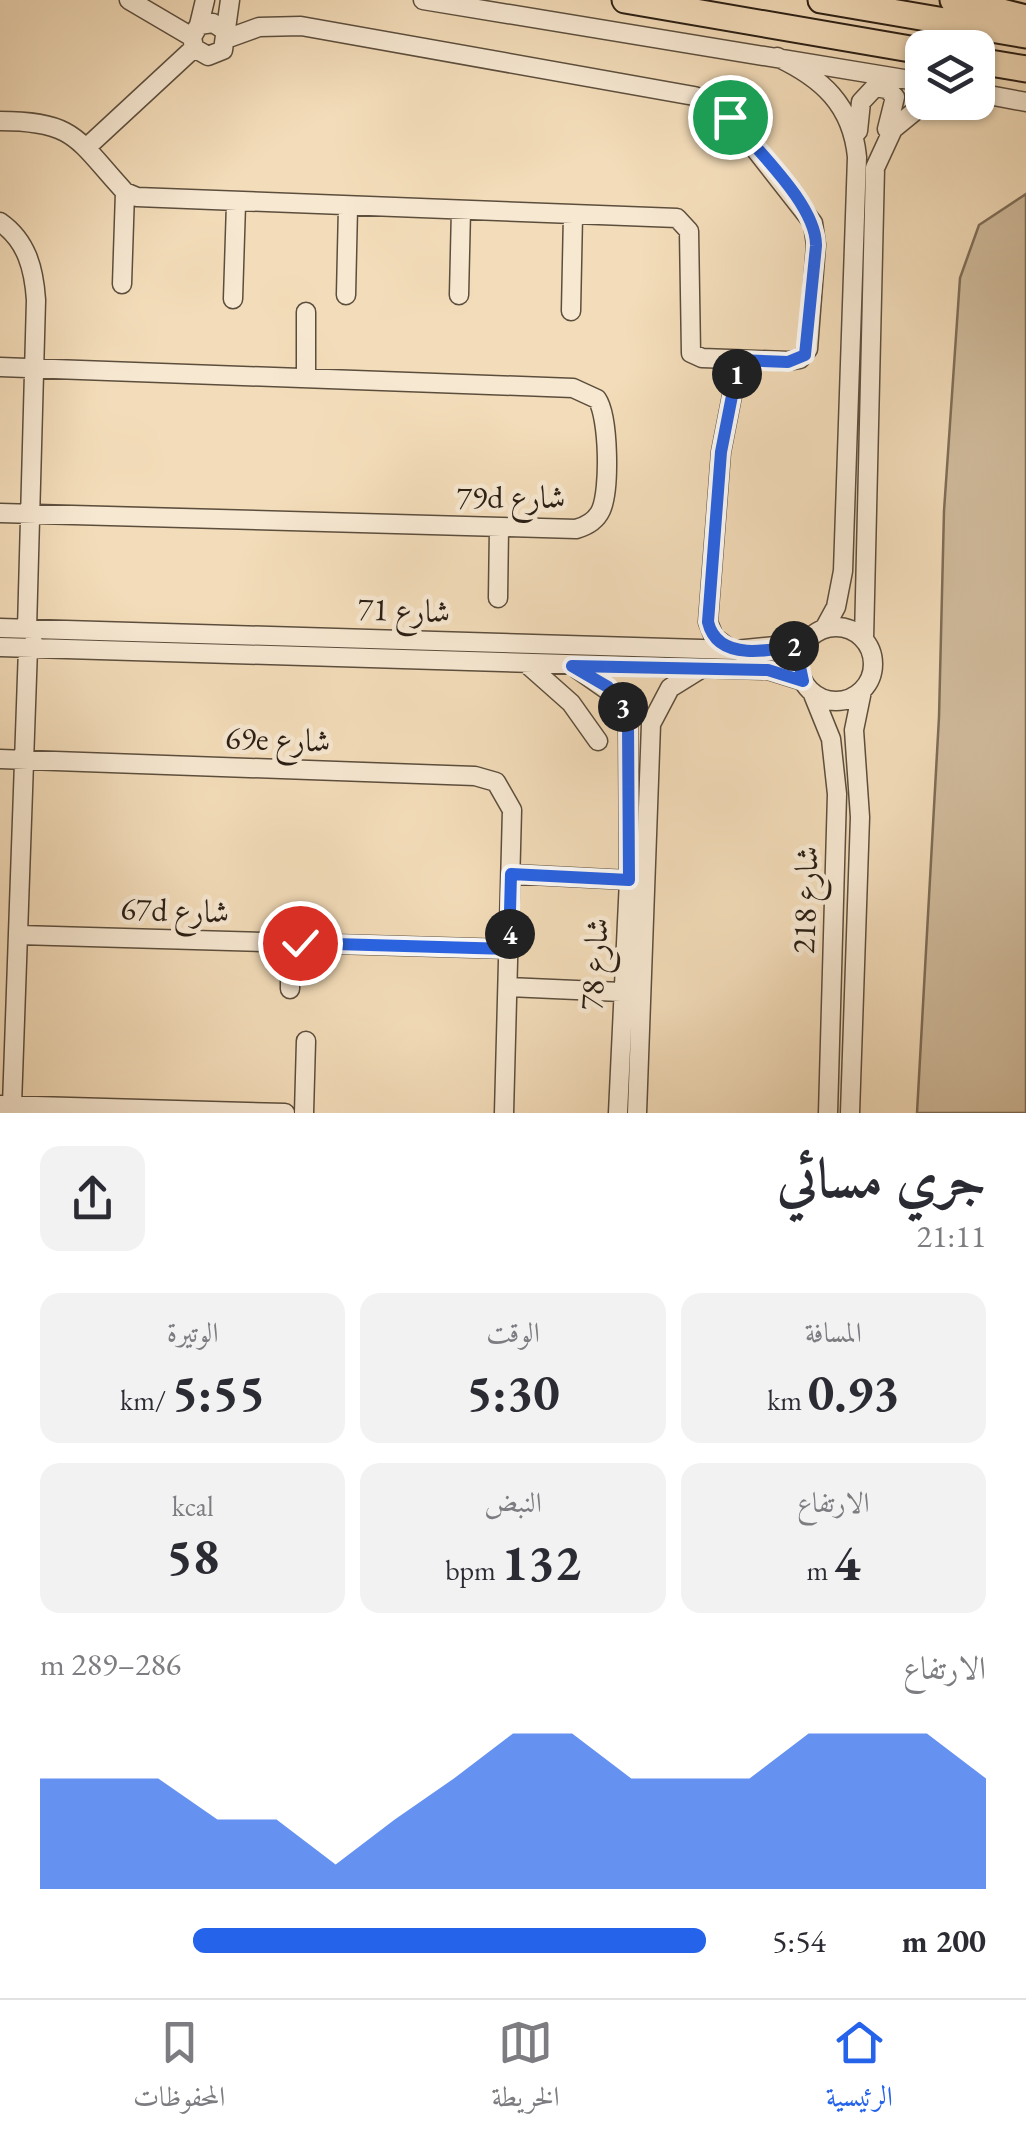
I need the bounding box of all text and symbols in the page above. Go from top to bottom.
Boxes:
map controls [905,30,995,120]
button: layers [905,30,995,120]
pin [688,75,773,160]
icon: arrive [703,90,758,145]
pin: 1 [712,349,762,399]
text: 1 [730,356,744,392]
street label: 79d شارع [457,476,565,524]
street label: شارع 71 [357,587,451,639]
pin: 2 [769,621,819,671]
text: 2 [787,628,801,664]
pin: 3 [598,682,648,732]
text: 3 [616,689,630,725]
street label: 69e شارع [225,716,331,768]
street label: شارع 218 [782,845,834,955]
street label: 67d شارع [120,887,230,939]
pin [258,901,343,986]
pin: 4 [485,909,535,959]
icon: check [273,916,328,971]
text: 4 [503,916,517,952]
street label: شارع 78 [570,916,624,1012]
text: جري مسائي [777,1142,986,1213]
button: share [40,1146,145,1251]
text: 21:11 [917,1215,986,1257]
text: الوتيرة [167,1314,219,1350]
text: الوقت [486,1314,540,1350]
text: المسافة [805,1314,862,1350]
text: 5:55 [172,1360,265,1425]
text: 5:30 [466,1360,560,1425]
text: 0.93 [808,1360,899,1425]
text: /km [120,1382,172,1418]
text: km [767,1382,808,1418]
text: النبض [484,1484,542,1520]
text: الارتفاع [797,1484,870,1520]
text: kcal [172,1488,214,1524]
text: 58 [166,1524,219,1589]
text: 132 [502,1530,581,1595]
text: 4 [834,1530,860,1595]
text: bpm [445,1552,502,1588]
text: m [806,1552,834,1588]
text: 286–289 m [40,1643,181,1685]
text: الارتفاع [903,1647,986,1689]
text: 5:54 [772,1920,826,1962]
text: 200 m [902,1920,986,1962]
tab: المحفوظات [133,2015,225,2124]
tab: الخريطة [491,2015,560,2124]
tab: الرئيسية [826,2015,893,2124]

